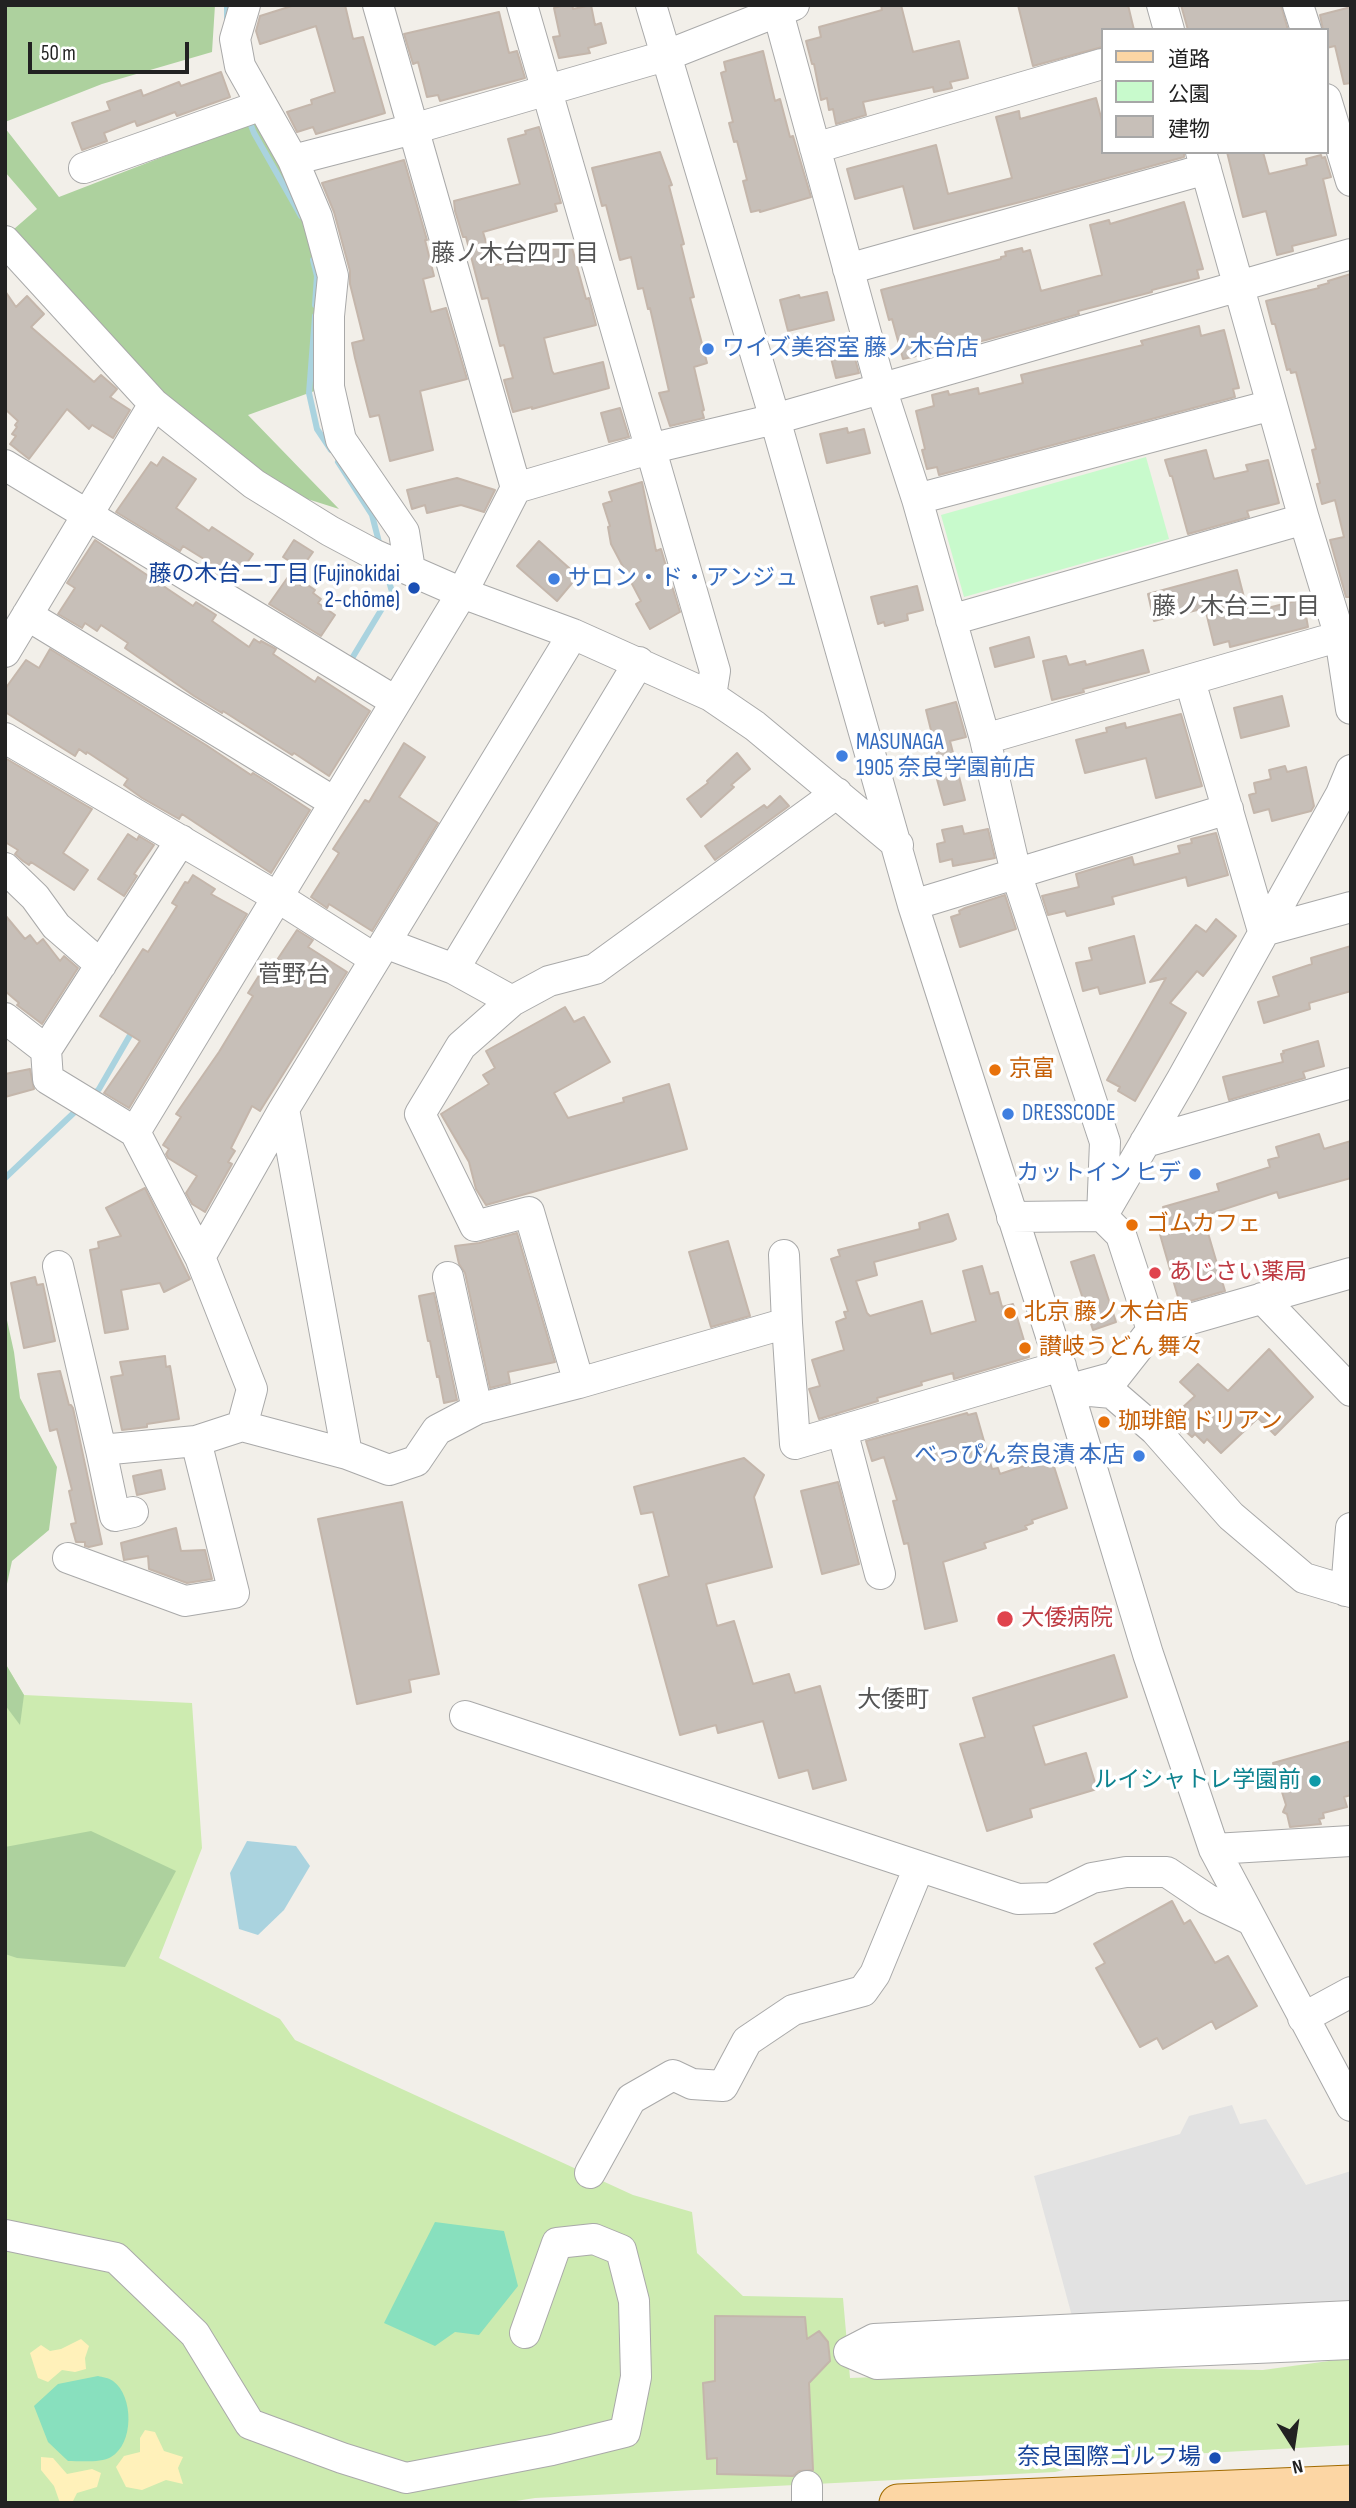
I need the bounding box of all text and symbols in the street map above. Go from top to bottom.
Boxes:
scale bar [32,28,192,72]
legend [1100,28,1328,154]
text: 50 m [41,41,76,66]
text: 道路 [1168,47,1210,72]
text: 公園 [1168,82,1210,107]
text: 建物 [1168,117,1210,142]
district label: 藤ノ木台四丁目 [431,241,599,269]
place label: ワイズ美容室 藤ノ木台店 [722,335,979,363]
marker: ワイズ美容室 藤ノ木台店 [700,341,716,357]
place label: 藤の木台二丁目 (Fujinokidai 2-chōme) [148,561,400,615]
place label: サロン・ド・アンジュ [568,565,798,593]
marker: サロン・ド・アンジュ [546,571,562,587]
marker: 藤の木台二丁目 (Fujinokidai 2-chōme) [406,580,422,596]
district label: 藤ノ木台三丁目 [1152,594,1320,622]
place label: MASUNAGA 1905 奈良学園前店 [856,729,1035,783]
marker: MASUNAGA 1905 奈良学園前店 [834,748,850,764]
district label: 菅野台 [258,962,330,990]
place label: 京富 [1009,1056,1055,1084]
marker: 京富 [987,1062,1003,1078]
place label: DRESSCODE [1022,1100,1116,1128]
marker: DRESSCODE [1000,1106,1016,1122]
place label: カットイン ヒデ [1016,1160,1181,1188]
marker: カットイン ヒデ [1187,1166,1203,1182]
place label: ゴムカフェ [1146,1211,1261,1239]
marker: ゴムカフェ [1124,1217,1140,1233]
place label: あじさい薬局 [1169,1259,1307,1287]
marker: あじさい薬局 [1147,1265,1163,1281]
place label: 北京 藤ノ木台店 [1024,1299,1189,1327]
marker: 北京 藤ノ木台店 [1002,1305,1018,1321]
place label: 讃岐うどん 舞々 [1039,1334,1204,1362]
marker: 讃岐うどん 舞々 [1017,1340,1033,1356]
place label: 珈琲館 ドリアン [1118,1408,1283,1436]
marker: 珈琲館 ドリアン [1096,1414,1112,1430]
place label: べっぴん奈良漬 本店 [914,1442,1125,1470]
marker: べっぴん奈良漬 本店 [1131,1448,1147,1464]
place label: 大倭病院 [1021,1605,1113,1633]
marker: 大倭病院 [995,1609,1015,1629]
district label: 大倭町 [857,1687,929,1715]
place label: ルイシャトレ学園前 [1094,1767,1301,1795]
marker: ルイシャトレ学園前 [1307,1773,1323,1789]
north arrow [1258,2410,1328,2480]
place label: 奈良国際ゴルフ場 [1017,2444,1201,2472]
marker: 奈良国際ゴルフ場 [1207,2450,1223,2466]
text: N [1290,2454,1305,2478]

